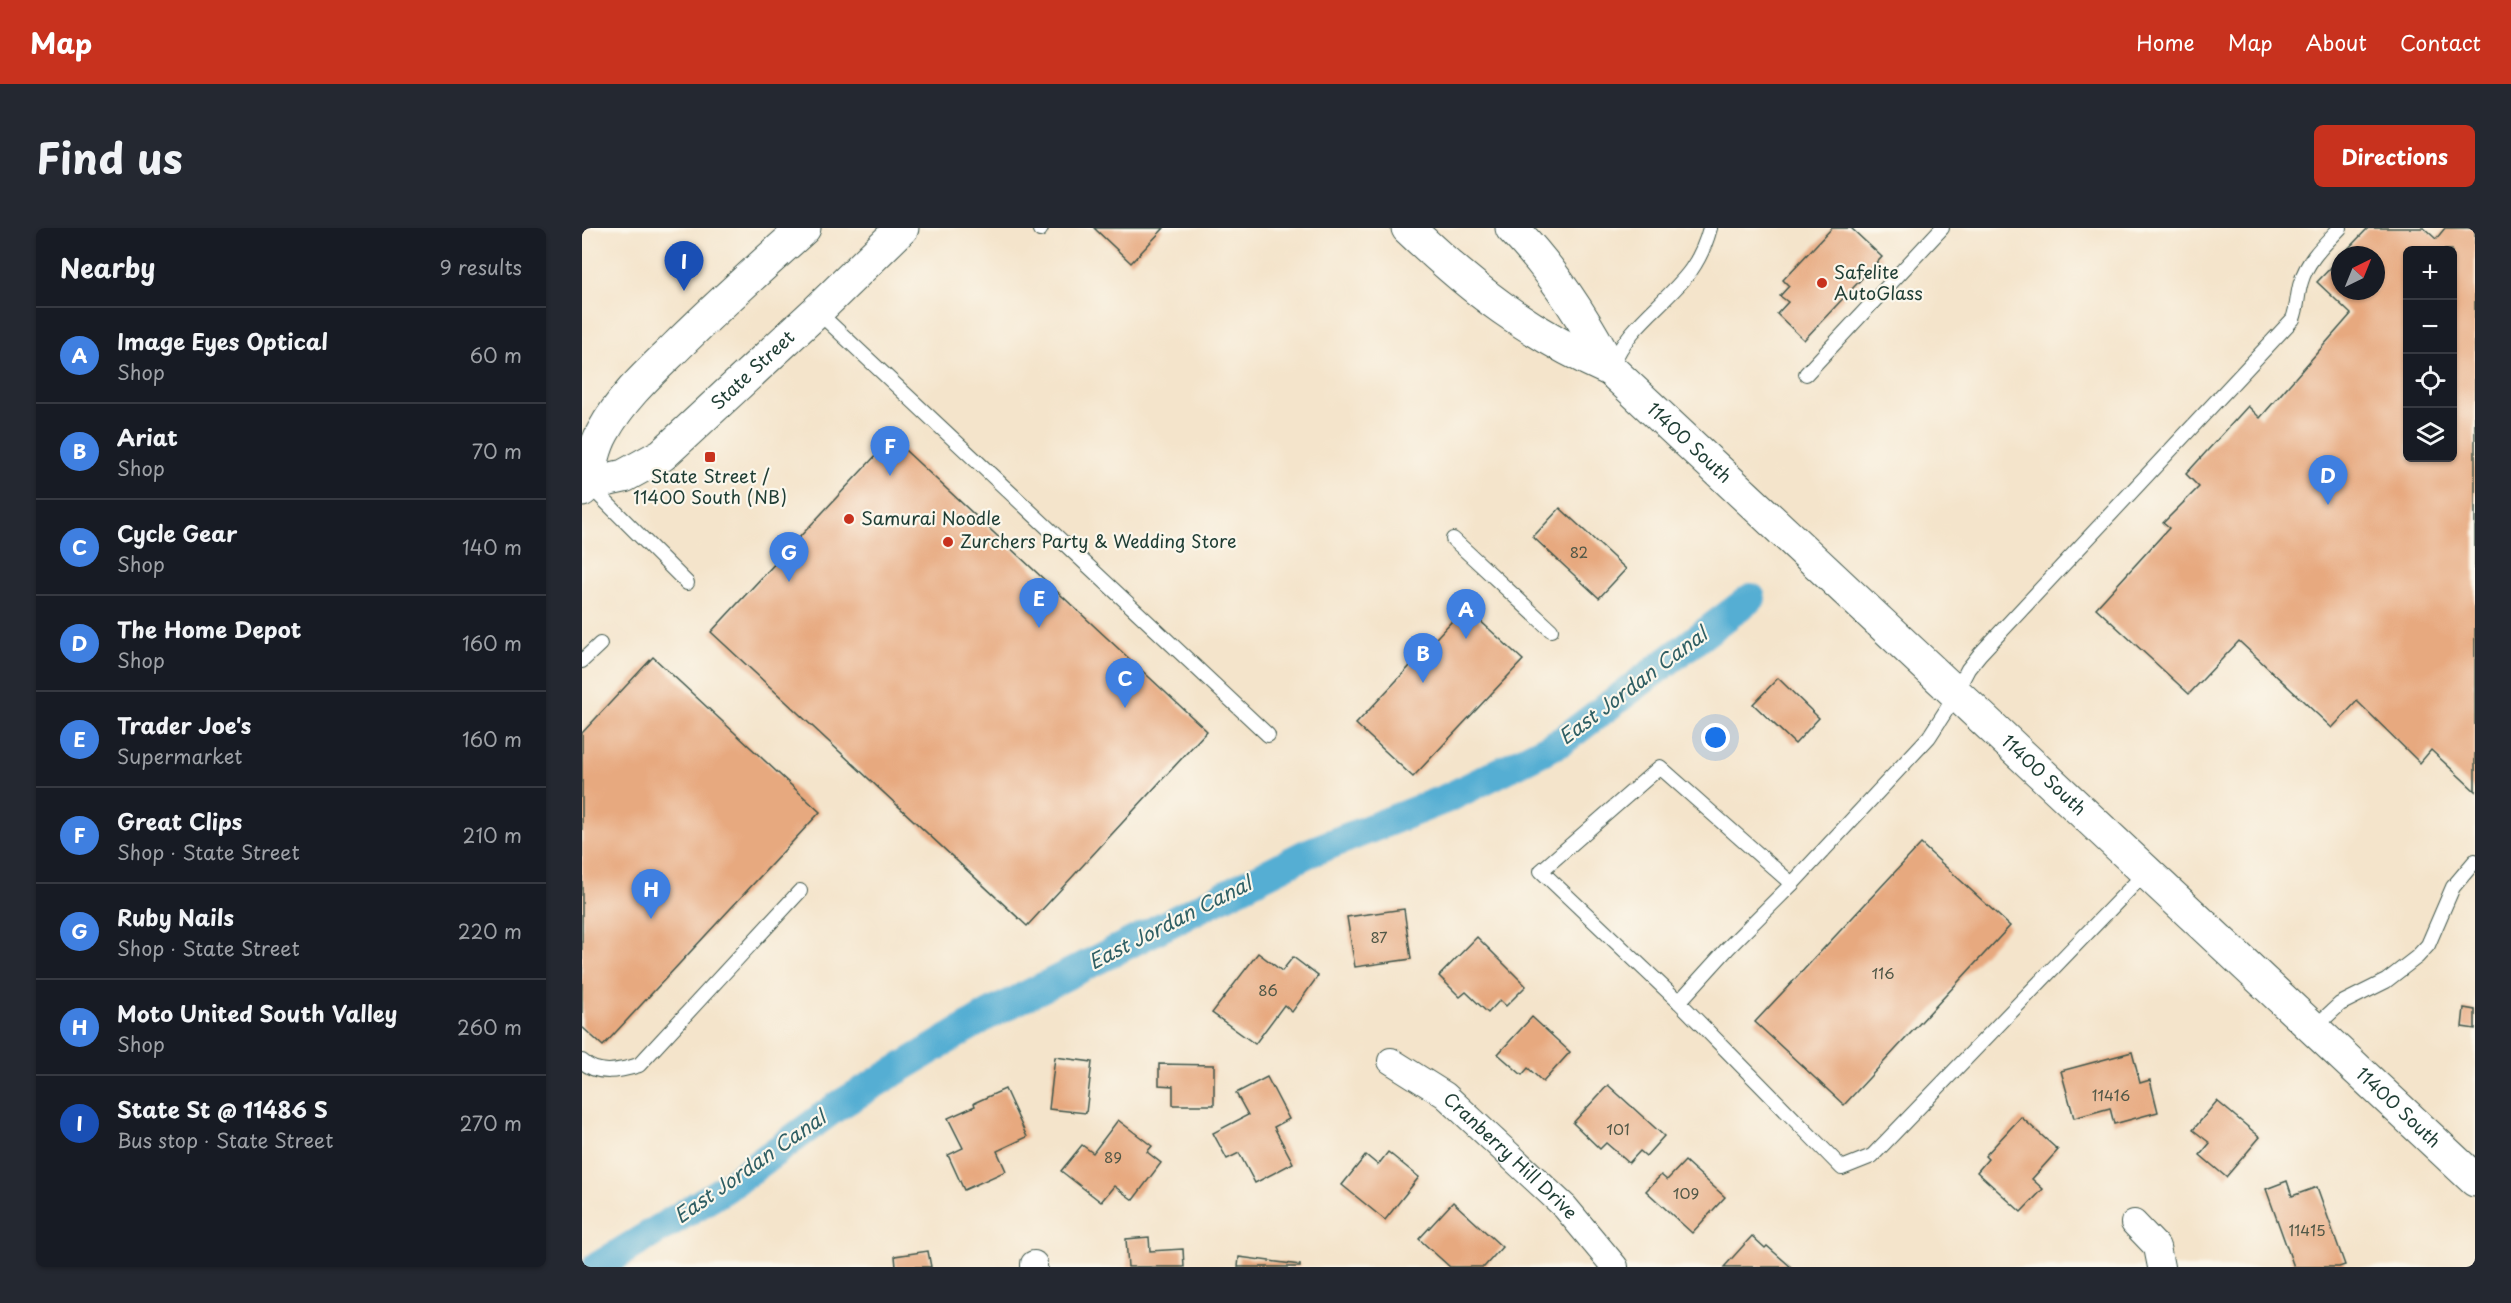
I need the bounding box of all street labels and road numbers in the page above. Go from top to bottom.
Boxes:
street label: State Street [704,323,800,415]
street label: 11400 South [1642,395,1738,489]
street label: 11400 South [1996,728,2093,821]
street label: 11400 South [2351,1060,2448,1153]
street label: Cranberry Hill Drive [1438,1085,1585,1224]

